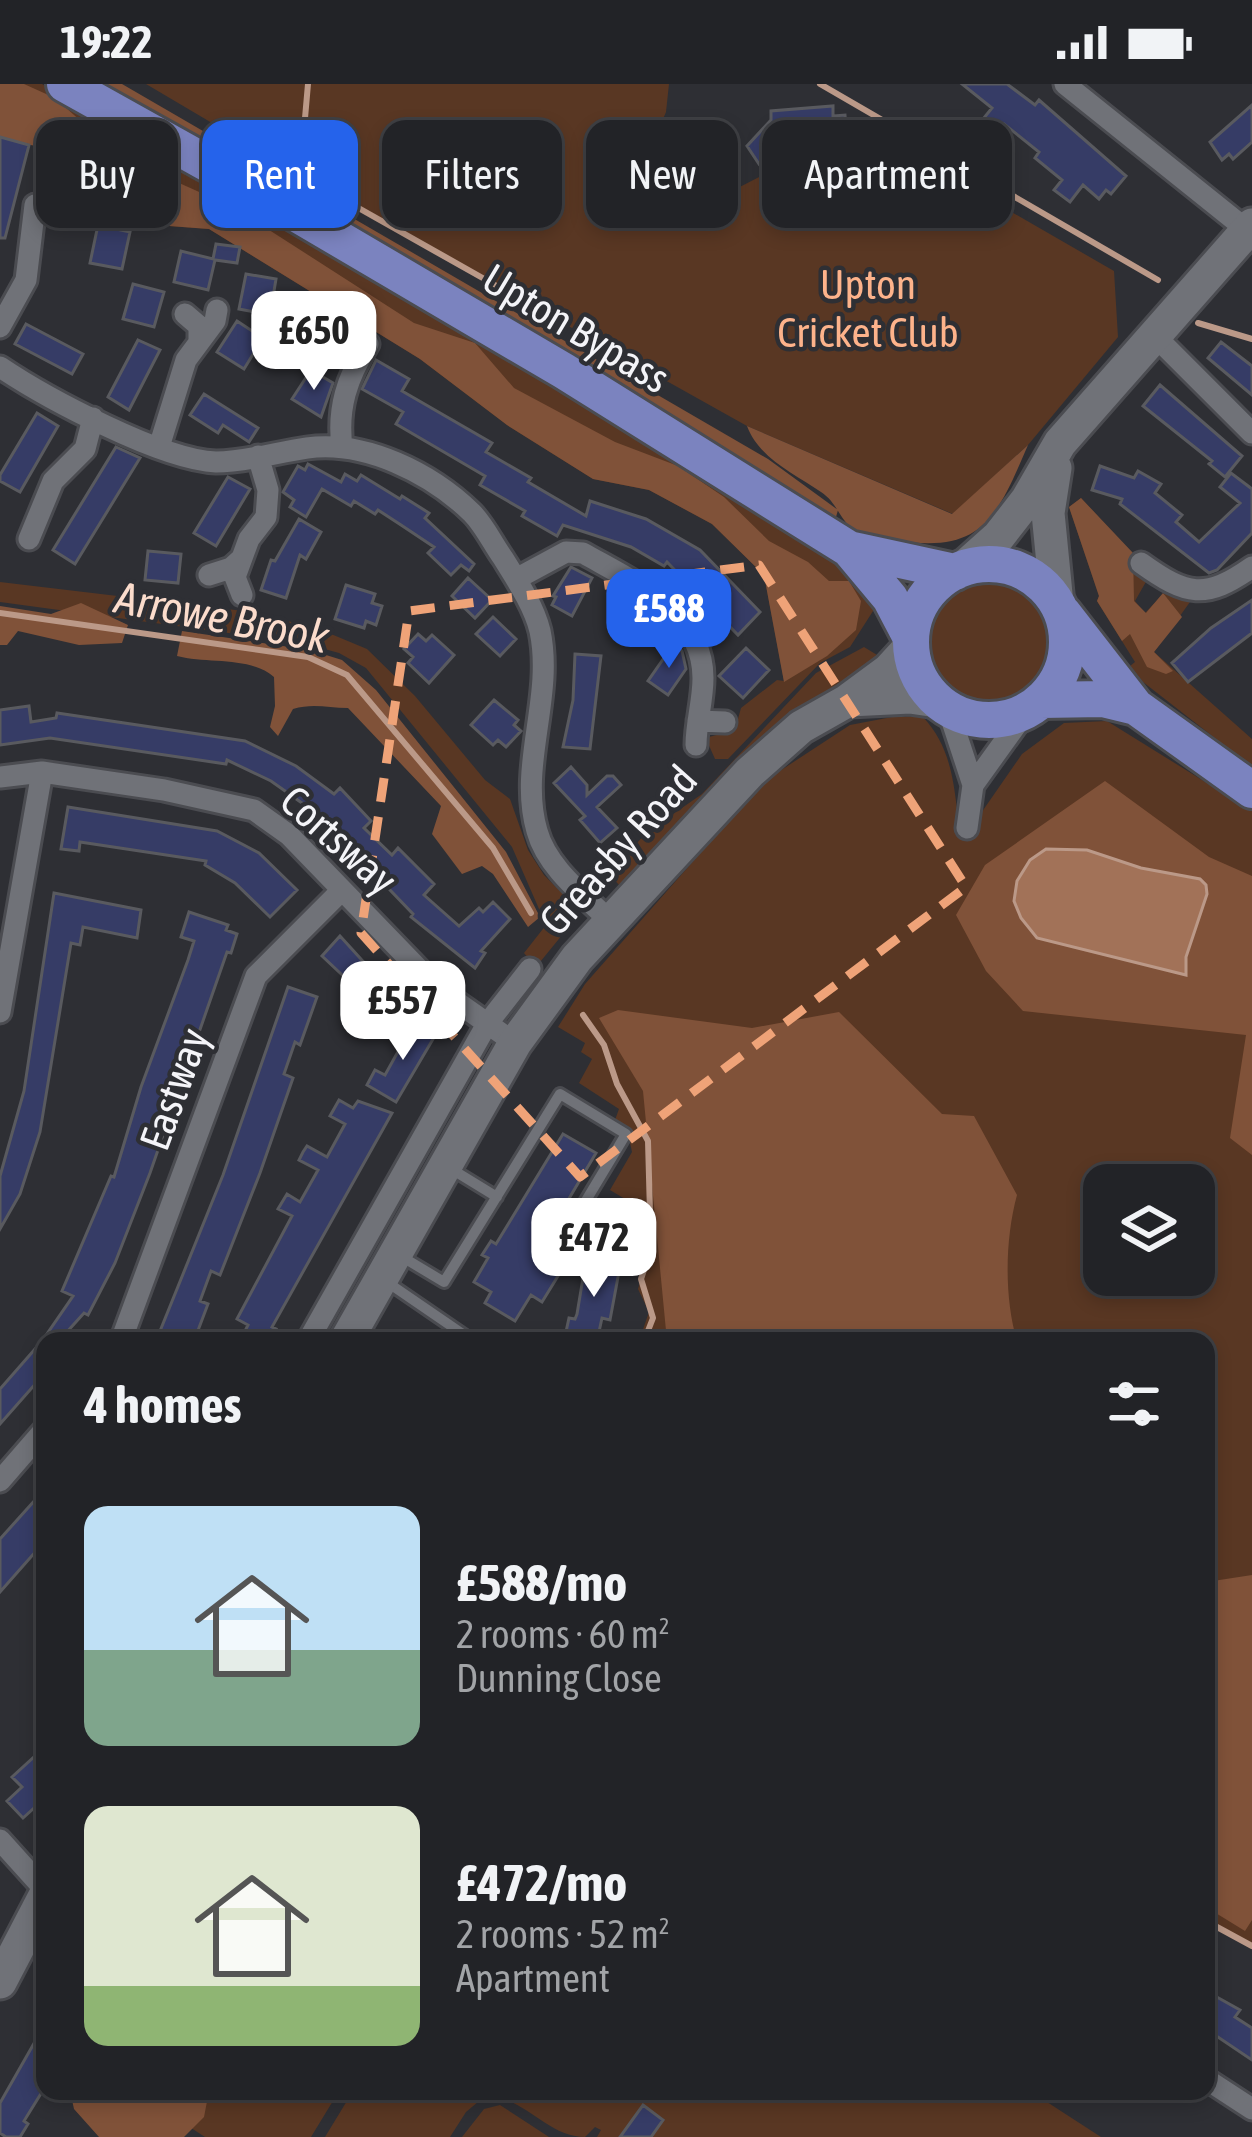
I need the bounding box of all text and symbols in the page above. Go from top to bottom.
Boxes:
text: 19:22 [60,16,153,68]
chip: Buy [36,120,178,228]
chip: Rent [202,120,358,228]
chip: Filters [382,120,562,228]
chip: New [586,120,738,228]
chip: Apartment [762,120,1012,228]
street label: Upton Bypass [474,254,678,402]
park label: Upton Cricket Club [777,260,959,356]
pin: £650 [243,291,385,393]
text: £650 [278,308,350,352]
pin: £588 [598,569,740,671]
water label: Arrowe Brook [110,571,334,663]
text: £588 [633,586,705,630]
street label: Greasby Road [530,756,706,944]
street label: Cortsway [271,776,407,904]
pin: £557 [332,961,474,1063]
text: £557 [367,978,439,1022]
street label: Eastway [130,1022,218,1156]
map controls [1083,1164,1215,1296]
button: layers [1083,1164,1215,1296]
pin: £472 [523,1198,665,1300]
text: £472 [558,1215,630,1259]
icon: filters [1101,1371,1167,1437]
text: 4 homes [84,1375,242,1434]
text: £588/mo [456,1553,627,1612]
icon: home [180,1554,324,1698]
text: 2 rooms · 60 m² [456,1612,670,1656]
text: Dunning Close [456,1656,662,1700]
text: £472/mo [456,1853,627,1912]
icon: home [180,1854,324,1998]
text: 2 rooms · 52 m² [456,1912,670,1956]
text: Apartment [456,1956,610,2000]

